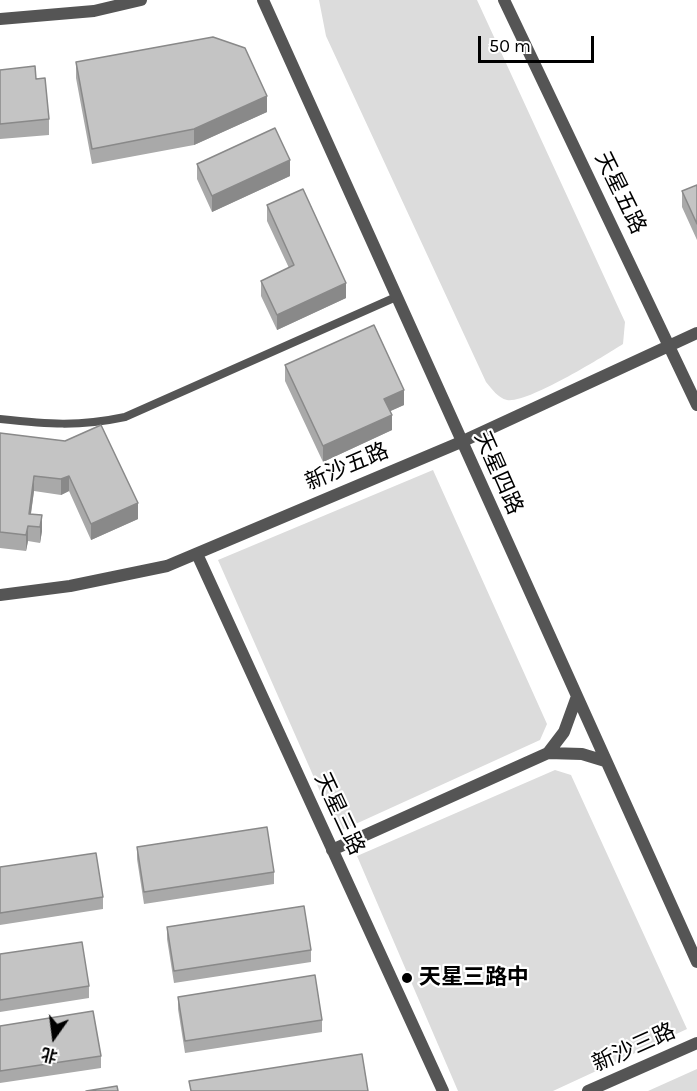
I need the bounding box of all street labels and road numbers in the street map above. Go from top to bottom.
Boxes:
street label: 天星五路 [589,148,651,238]
street label: 天星四路 [468,427,528,519]
street label: 新沙五路 [301,438,393,496]
street label: 天星三路 [308,769,370,859]
street label: 新沙三路 [588,1018,680,1078]

